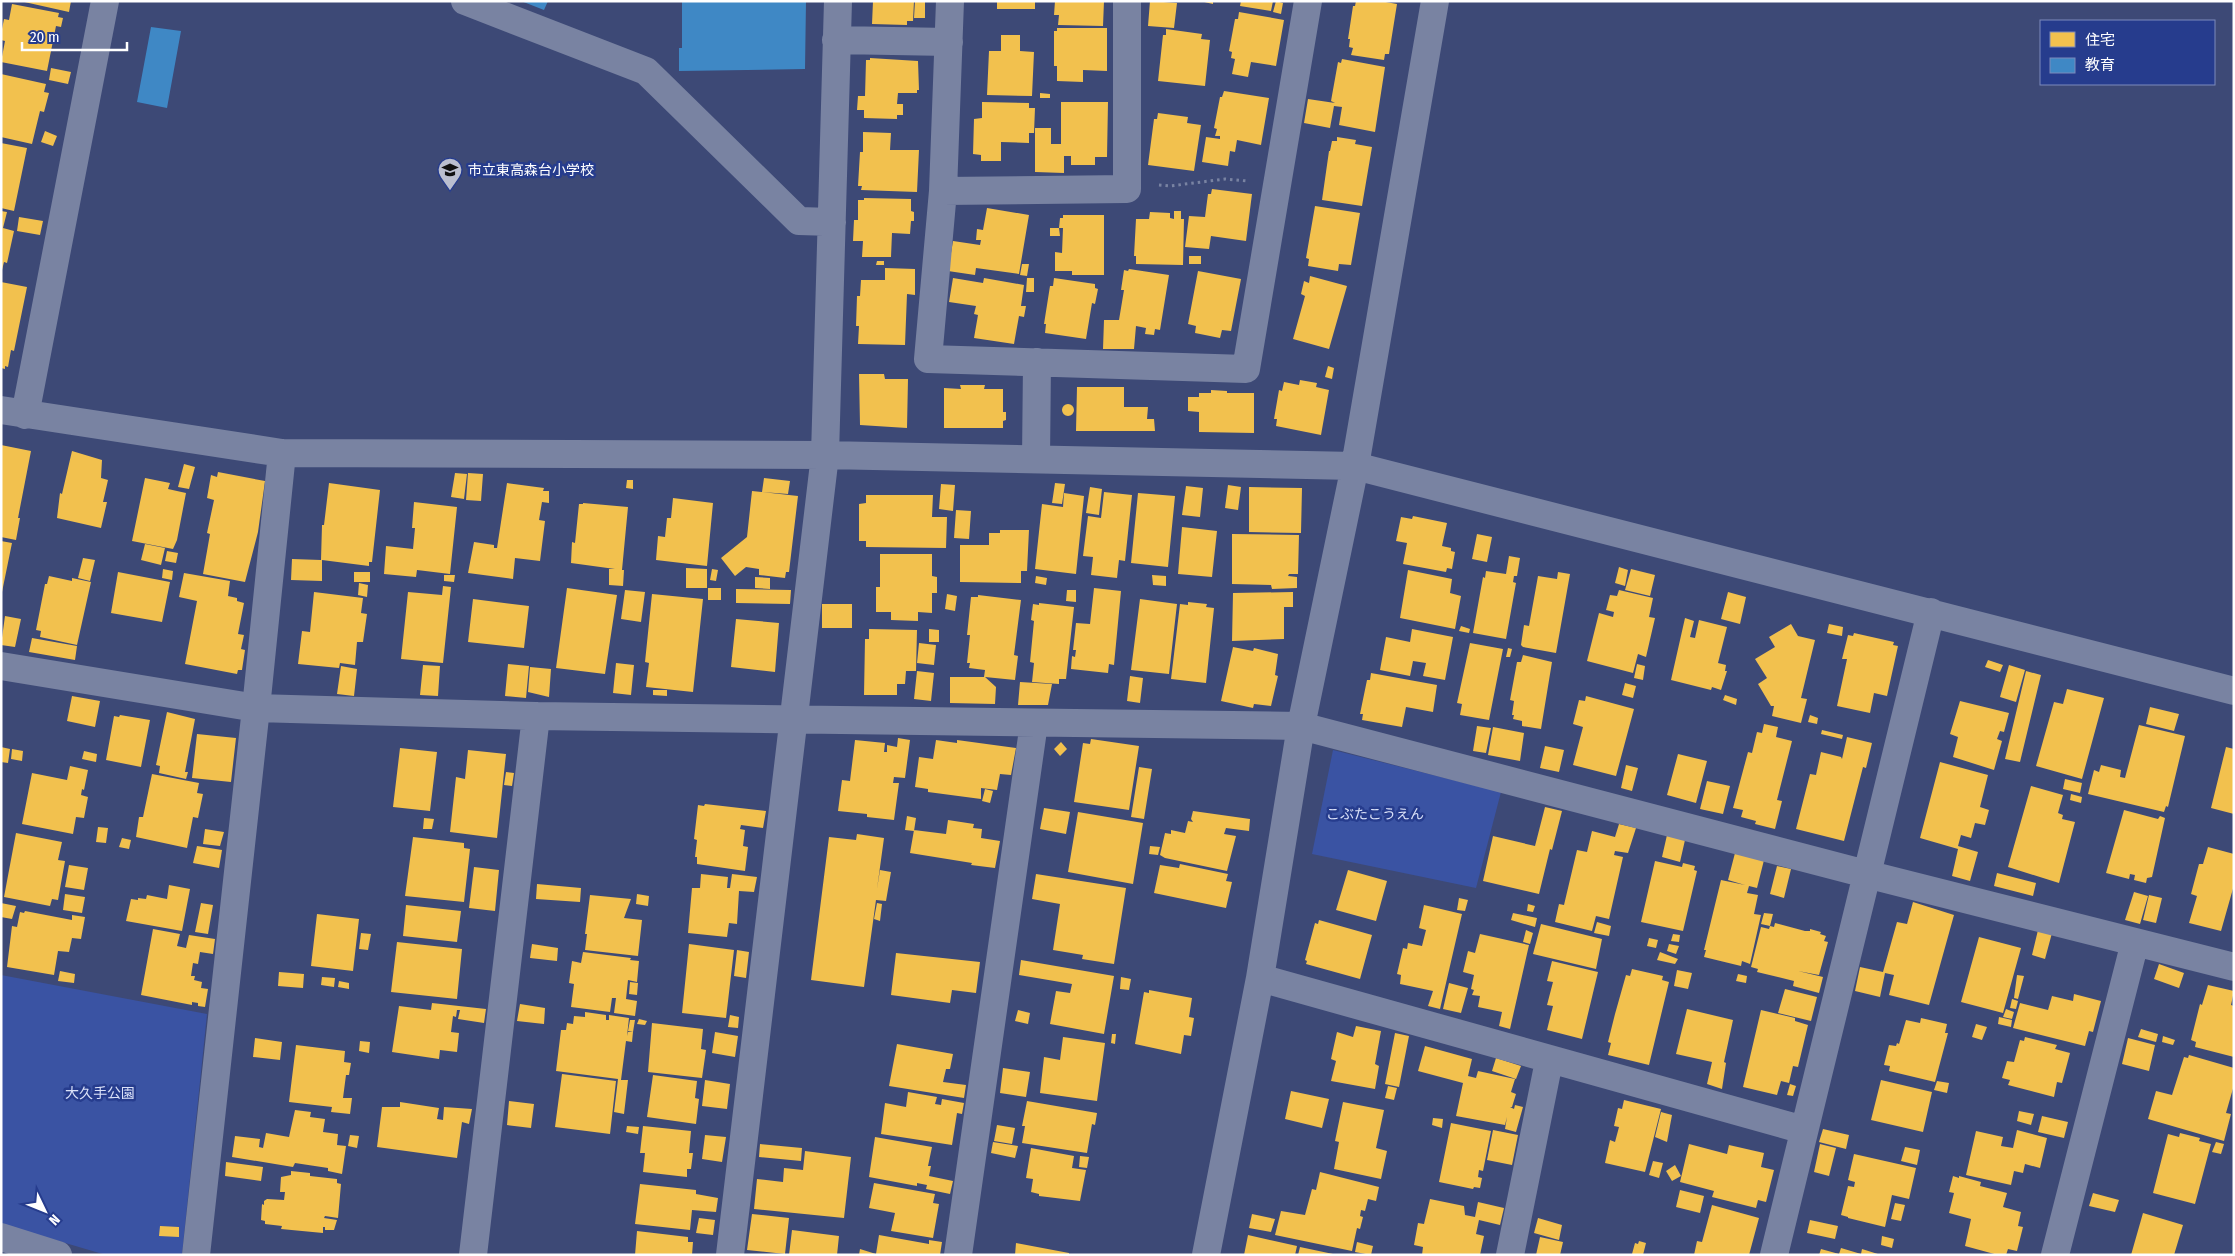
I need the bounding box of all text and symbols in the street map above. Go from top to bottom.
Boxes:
scale bar [22,20,128,52]
legend [2040,20,2215,85]
text: 20 m [30,28,60,46]
text: 住宅 [2085,31,2115,49]
text: 教育 [2085,56,2115,74]
school or university icon: 市立東高森台小学校 [437,157,463,191]
place label: 市立東高森台小学校 [468,162,594,179]
park label: こぶたこうえん [1326,806,1424,823]
park label: 大久手公園 [65,1085,135,1102]
north arrow [20,1186,70,1236]
text: N [45,1211,63,1228]

